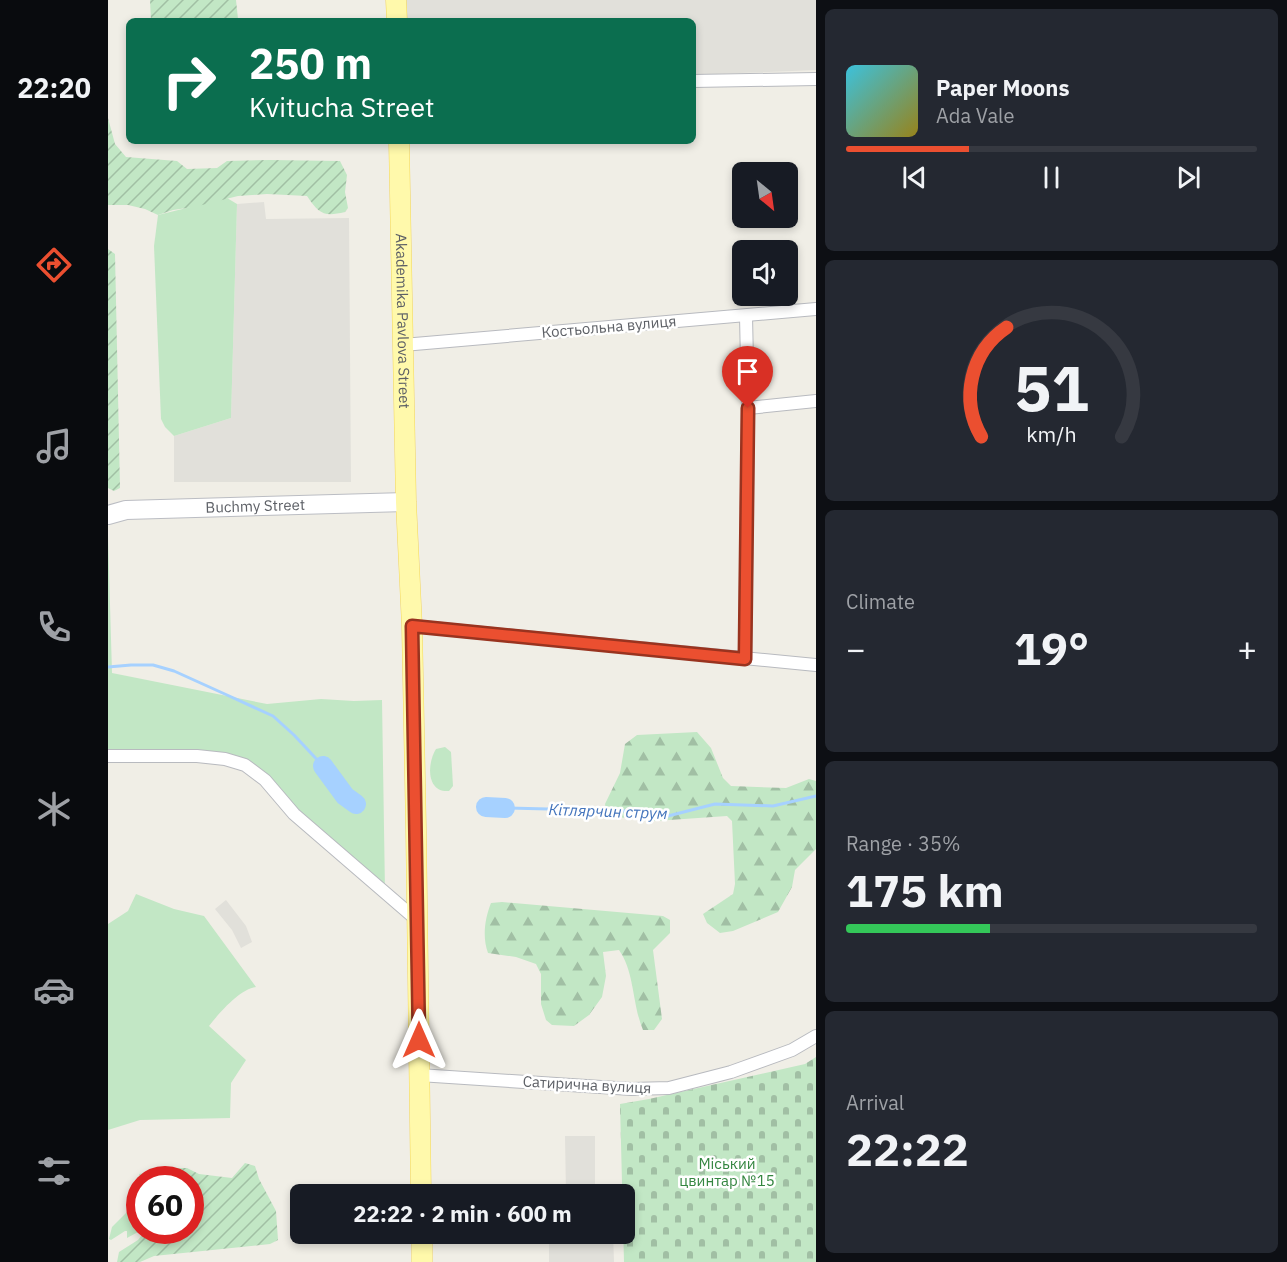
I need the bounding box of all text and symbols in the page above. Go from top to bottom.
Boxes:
text: 250 m [249,36,372,91]
icon: right [150,42,228,120]
text: 22:20 [17,70,91,105]
text: Paper Moons [936,73,1069,102]
text: Kvitucha Street [249,89,434,124]
text: Ada Vale [936,102,1015,129]
icon: previous [898,161,931,194]
icon: pause [1035,161,1068,194]
icon: next [1172,161,1205,194]
north arrow [732,162,798,228]
map controls [732,162,798,306]
street label: Akademika Pavlova Street [392,233,414,409]
button: sound [732,240,798,306]
icon: directions [33,244,75,286]
street label: Костьольна вулиця [541,311,677,342]
pin [722,346,773,408]
text: 51 [1014,348,1089,429]
icon: arrive [731,355,764,388]
text: km/h [1026,421,1077,449]
icon: music [33,425,75,467]
street label: Buchmy Street [205,495,305,517]
text: Climate [846,588,915,615]
icon: phone [33,606,75,648]
text: 19° [1014,619,1089,677]
text: − [846,627,866,670]
text: + [1237,627,1257,670]
icon: climate [33,788,75,830]
water label: Кітлярчин струм [548,799,668,823]
text: Range · 35% [846,830,961,857]
text: 175 km [846,861,1004,919]
icon: car [33,969,75,1011]
position arrow [387,1008,451,1072]
street label: Сатирична вулиця [522,1072,652,1097]
text: Arrival [846,1089,904,1116]
text: 22:22 [846,1120,969,1178]
icon: filters [33,1150,75,1192]
park label: Міський цвинтар №15 [679,1154,775,1190]
speed limit sign: 60 [126,1166,204,1244]
text: 22:22 · 2 min · 600 m [353,1199,572,1228]

